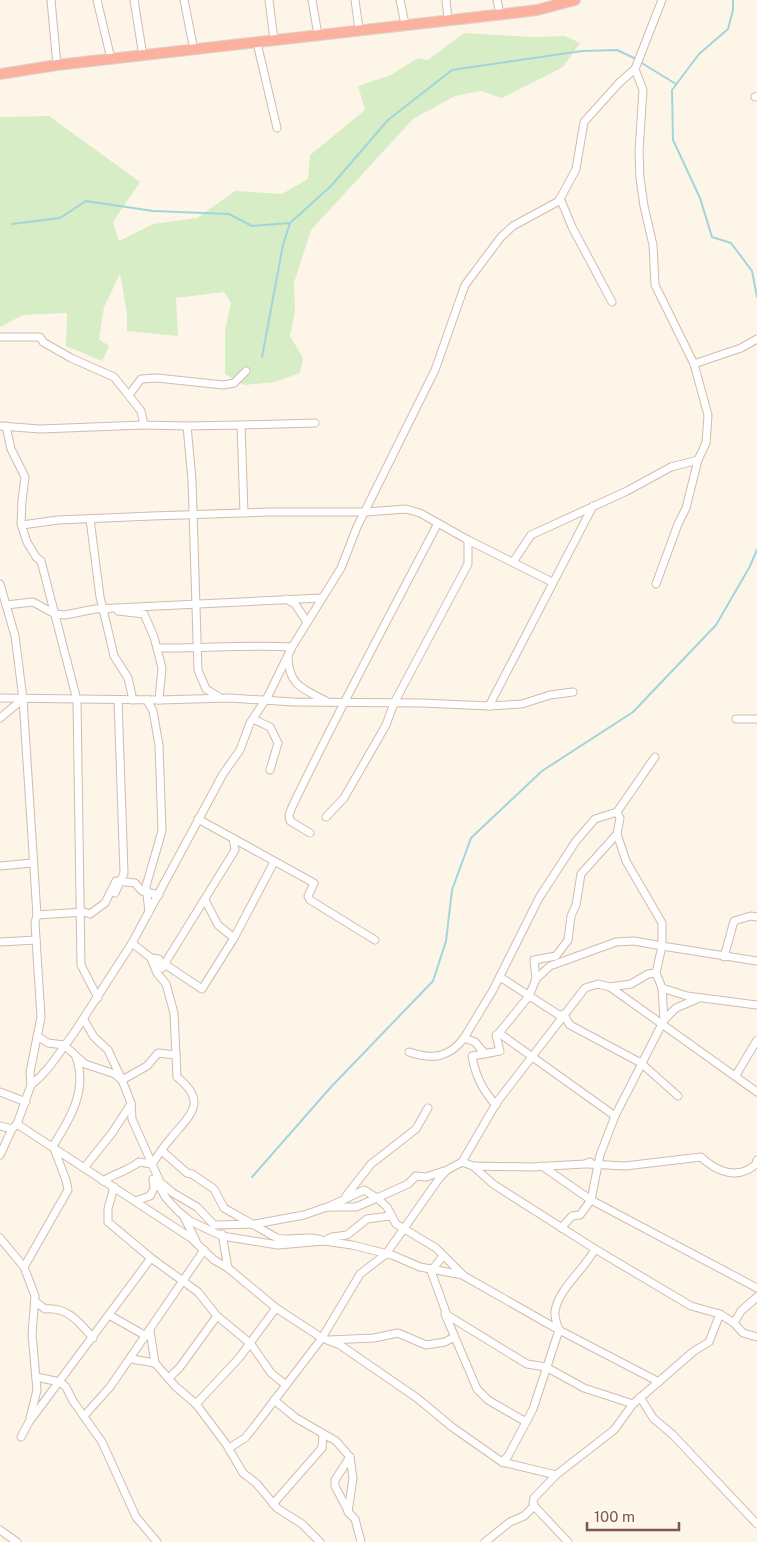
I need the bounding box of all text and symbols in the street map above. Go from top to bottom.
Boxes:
scale bar [587,1500,680,1532]
text: 100 m [594,1508,635,1525]

